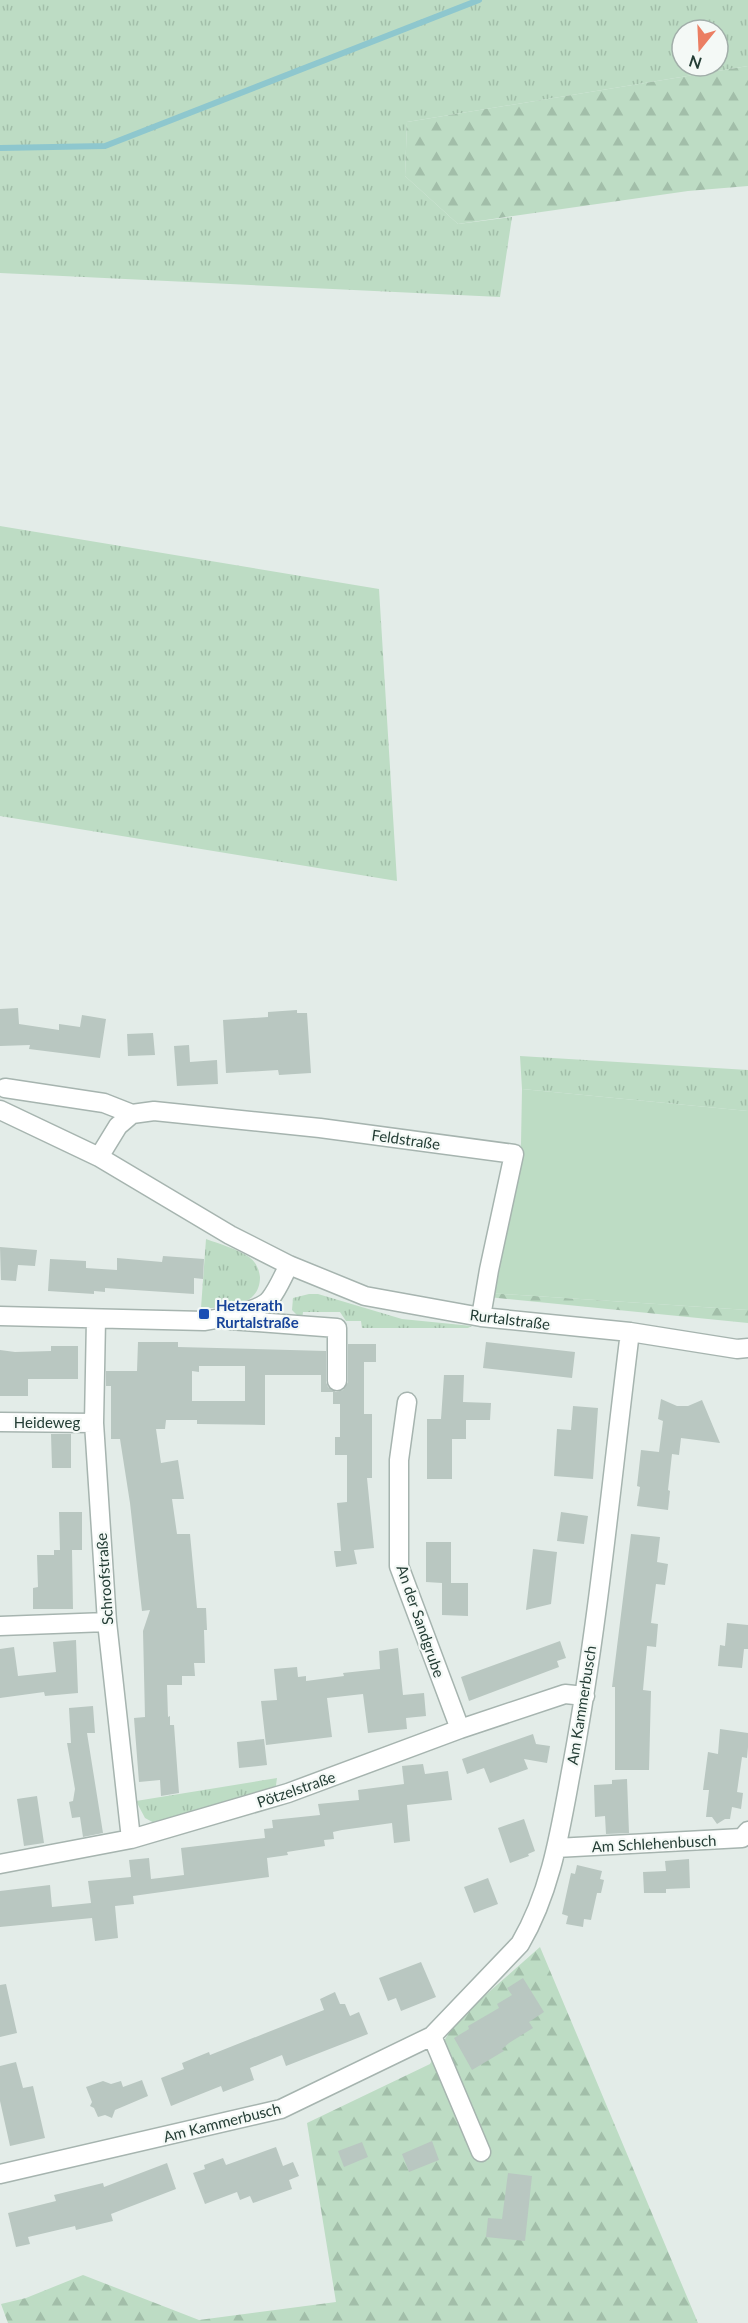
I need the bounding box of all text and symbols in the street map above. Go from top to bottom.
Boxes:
north arrow [670,18,730,78]
text: N [686,52,704,74]
street label: Feldstraße [371,1125,441,1153]
place label: Hetzerath Rurtalstraße [216,1296,299,1331]
street label: Rurtalstraße [469,1305,551,1333]
marker: Hetzerath Rurtalstraße [197,1307,211,1321]
street label: Heideweg [14,1413,80,1431]
street label: Schroofstraße [92,1532,116,1626]
street label: An der Sandgrube [393,1562,449,1680]
street label: Am Kammerbusch [563,1644,599,1766]
street label: Pötzelstraße [254,1767,338,1811]
street label: Am Schlehenbusch [591,1831,717,1855]
street label: Am Kammerbusch [161,2099,283,2145]

